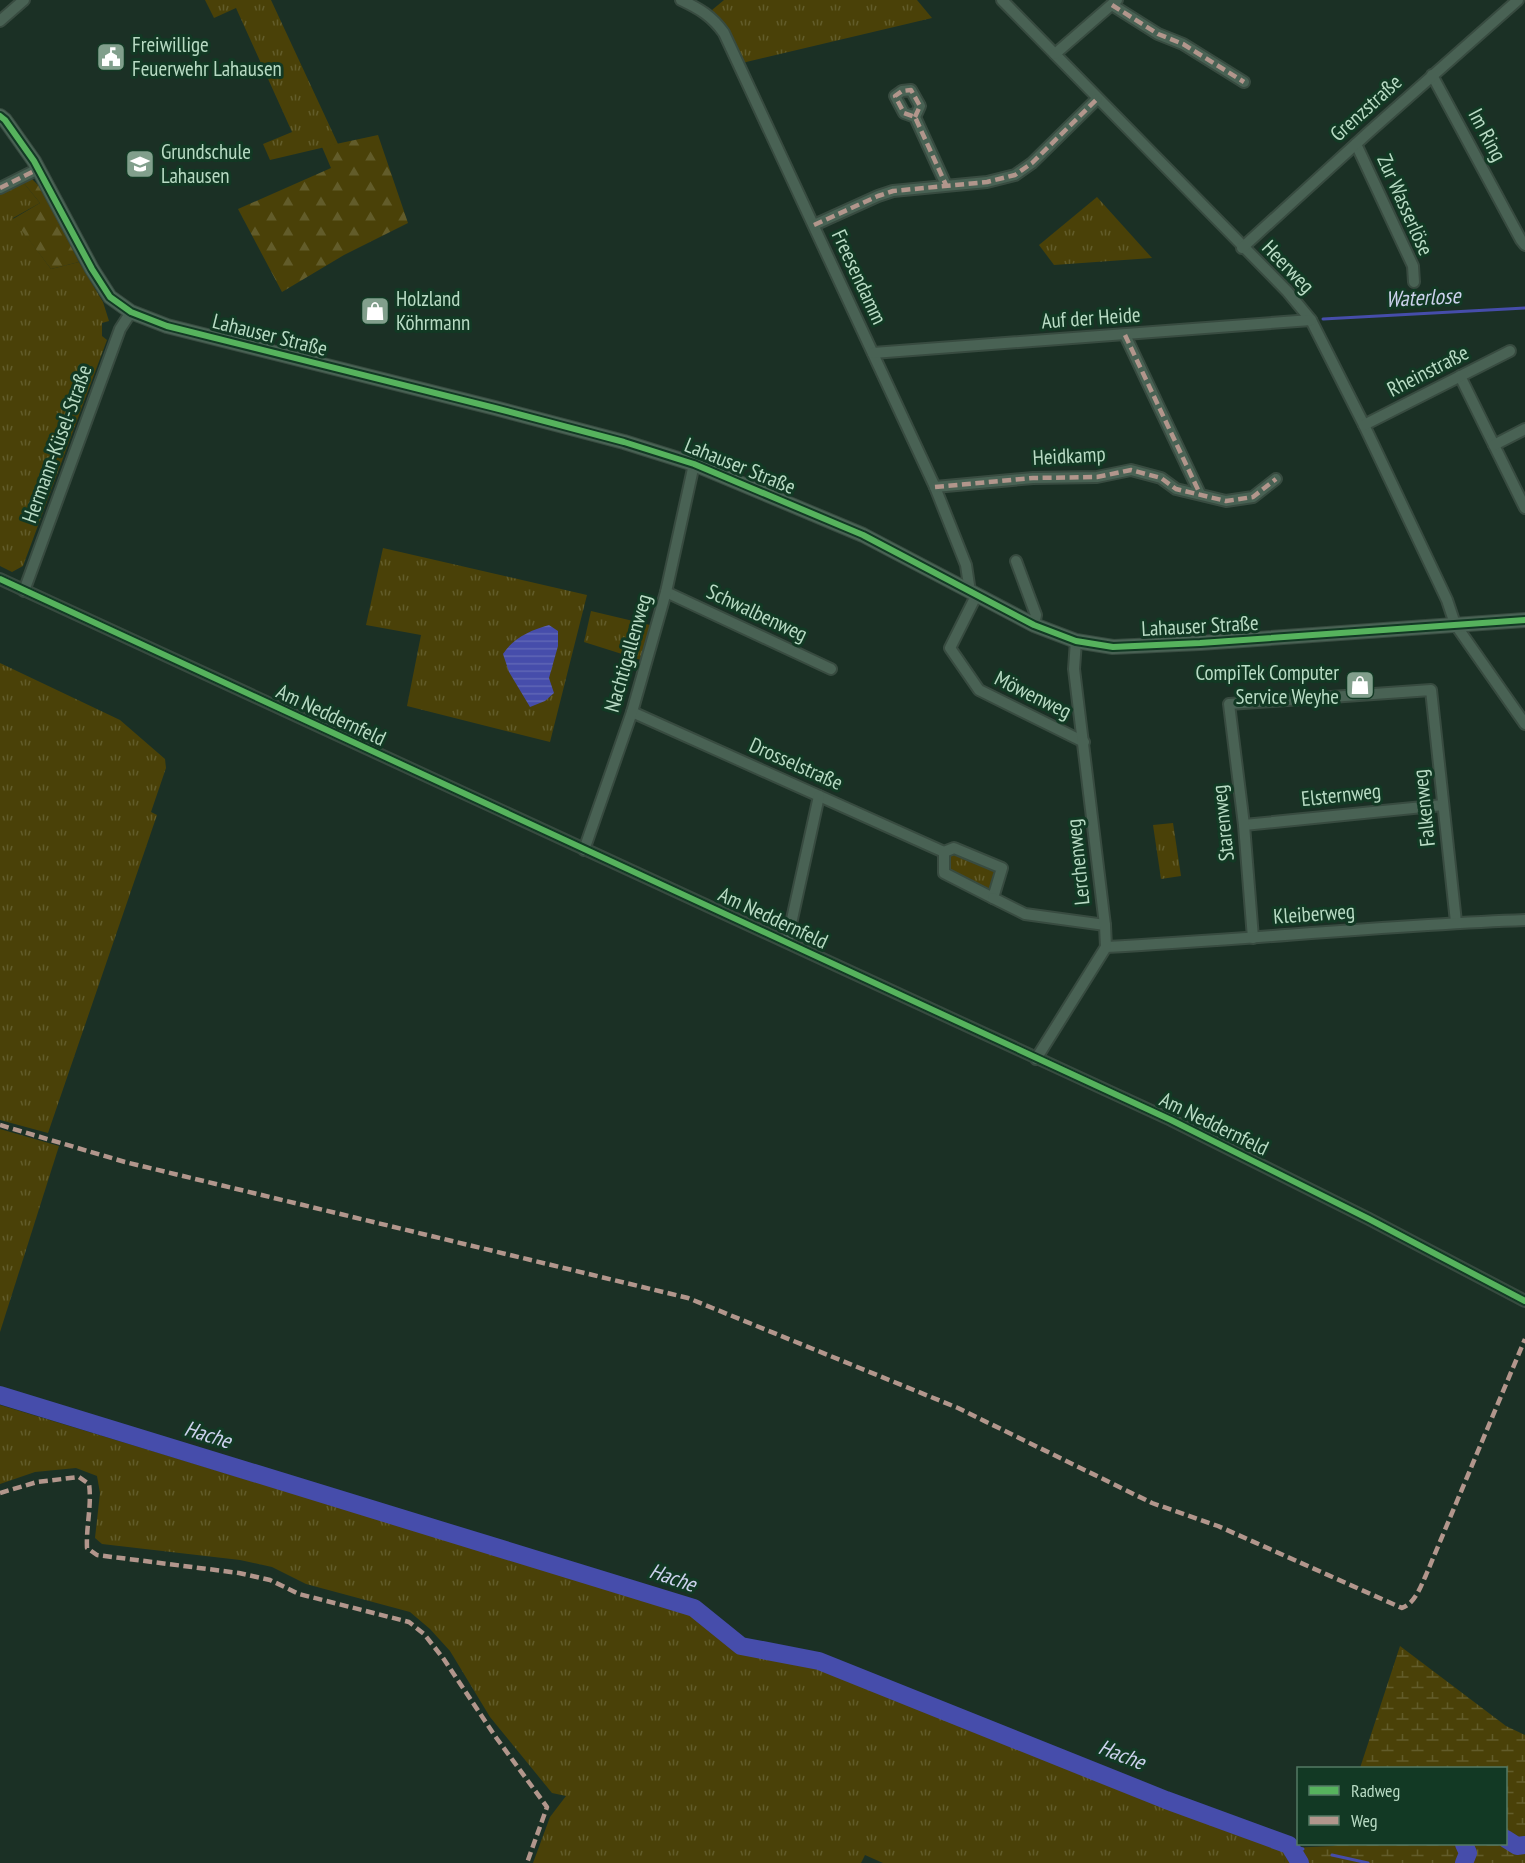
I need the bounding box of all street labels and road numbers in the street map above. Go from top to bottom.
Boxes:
street label: Grenzstraße [1324,68,1407,147]
street label: Im Ring [1462,104,1512,166]
street label: Zur Wasserlöse [1371,150,1440,260]
street label: Freesendamm [826,225,893,328]
street label: Heerweg [1256,234,1320,299]
street label: Auf der Heide [1041,301,1141,334]
street label: Lahauser Straße [210,307,330,362]
street label: Rheinstraße [1383,339,1473,402]
street label: Hermann-Küsel-Straße [15,361,98,527]
street label: Lahauser Straße [681,431,800,500]
street label: Heidkamp [1032,440,1106,471]
street label: Schwalbenweg [702,577,812,648]
street label: Nachtigallenweg [598,591,657,715]
street label: Lahauser Straße [1141,609,1259,642]
street label: Möwenweg [990,664,1076,725]
street label: Am Neddernfeld [272,677,390,752]
street label: Drosselstraße [745,731,847,796]
street label: Falkenweg [1406,768,1441,848]
street label: Elsternweg [1300,777,1382,812]
street label: Starenweg [1205,784,1240,863]
street label: Lerchenweg [1060,818,1095,907]
street label: Am Neddernfeld [714,880,832,955]
street label: Kleiberweg [1272,897,1356,930]
street label: Am Neddernfeld [1155,1086,1273,1161]

